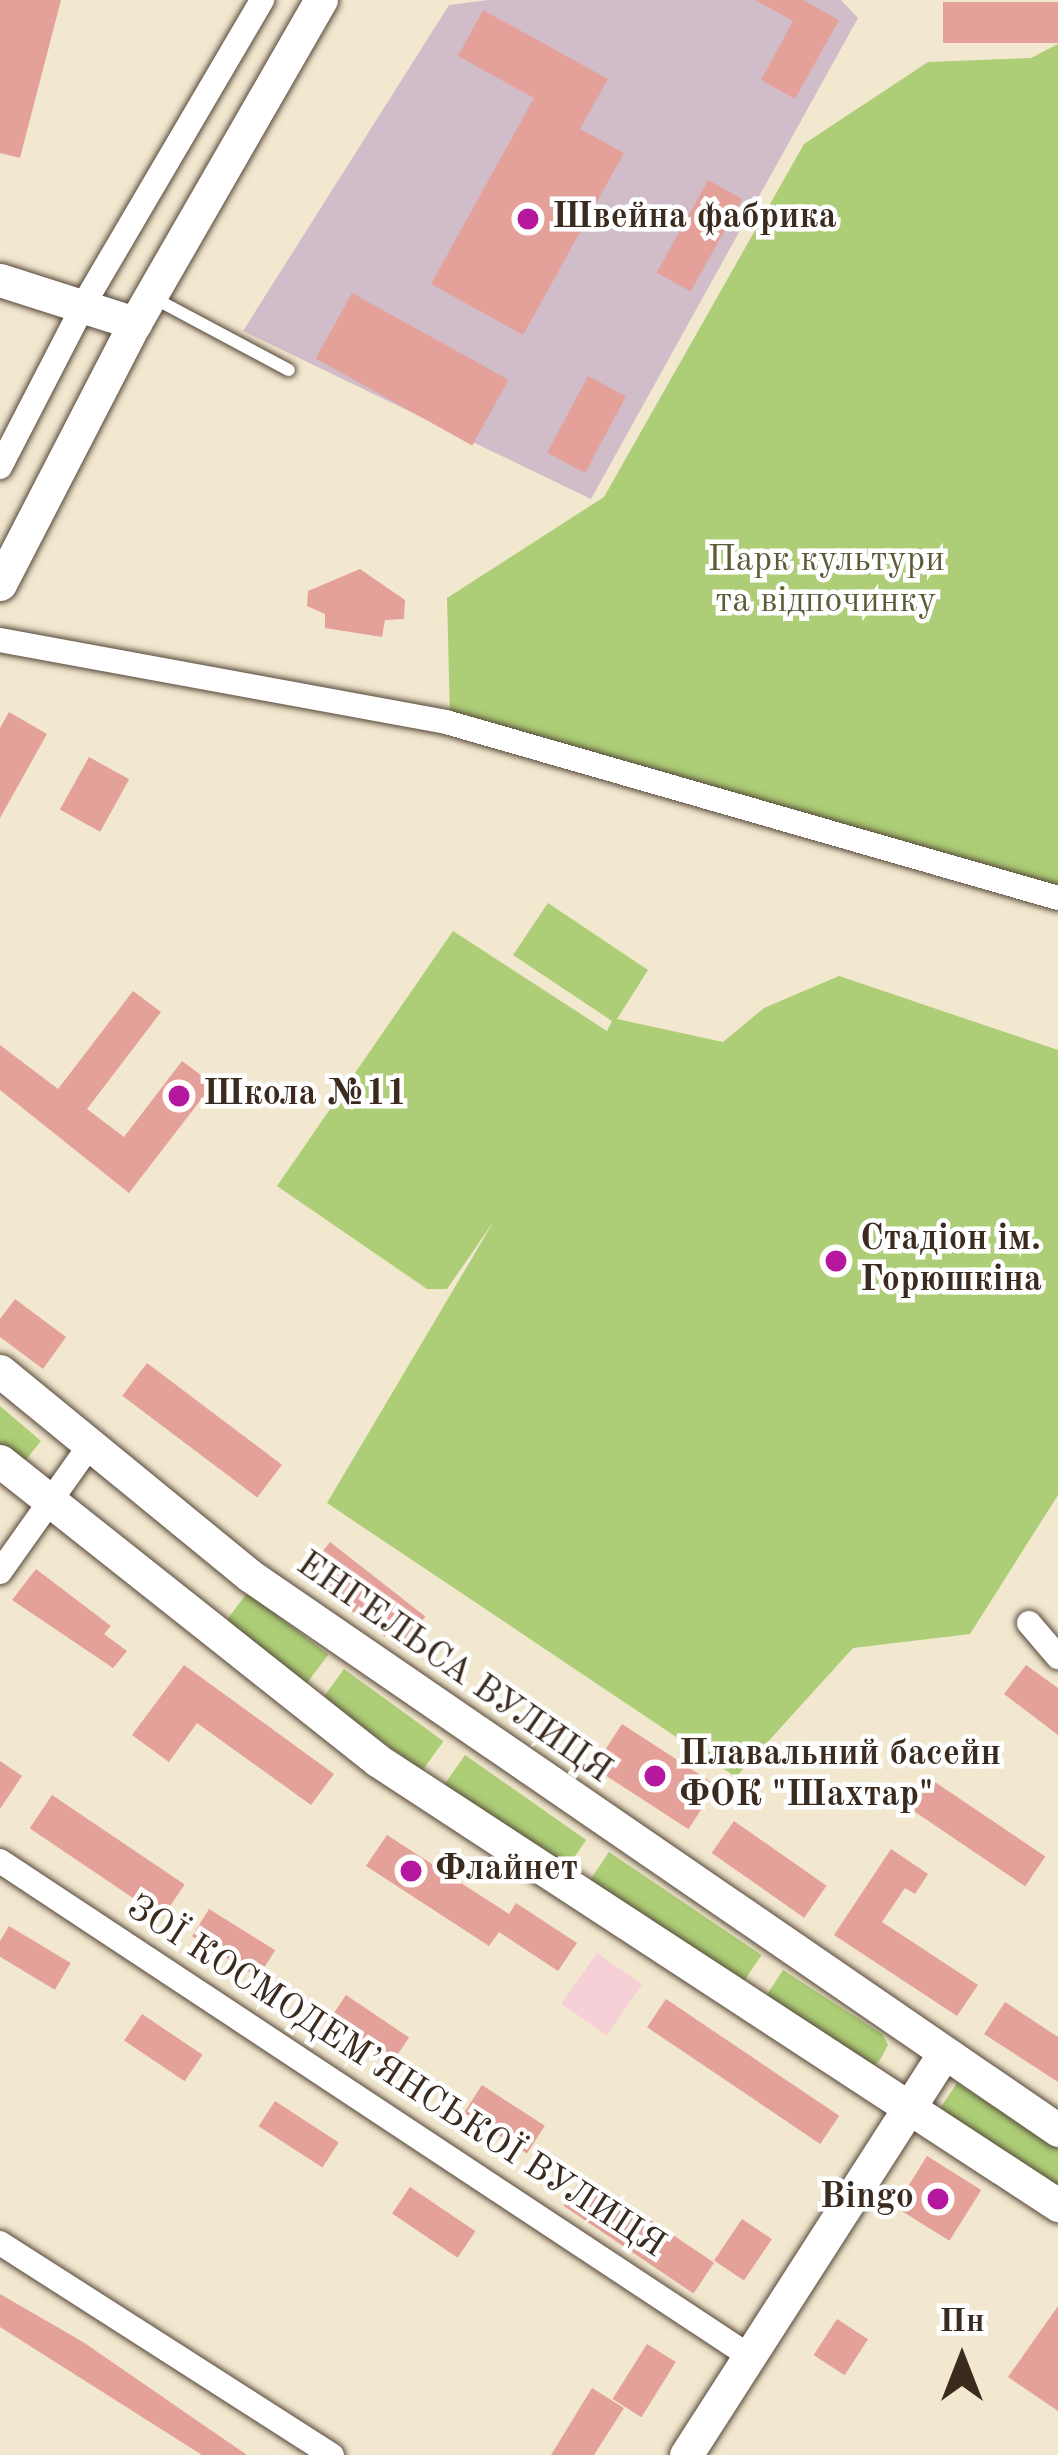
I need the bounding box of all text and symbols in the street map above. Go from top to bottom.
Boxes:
place label: Швейна фабрика [552,197,837,241]
marker: Швейна фабрика [515,206,541,232]
park label: Парк культури та відпочинку [707,539,945,624]
place label: Школа №11 [203,1074,407,1118]
marker: Школа №11 [166,1083,192,1109]
place label: Стадіон ім. Горюшкіна [860,1218,1042,1303]
marker: Стадіон ім. Горюшкіна [823,1248,849,1274]
street label: ЕНГЕЛЬСА ВУЛИЦЯ [287,1544,619,1794]
place label: Плавальний басейн ФОК "Шахтар" [679,1733,1001,1818]
marker: Плавальний басейн ФОК "Шахтар" [642,1763,668,1789]
place label: Флайнет [435,1849,578,1893]
marker: Флайнет [398,1858,424,1884]
street label: ЗОЇ КОСМОДЕМ’ЯНСЬКОЇ ВУЛИЦЯ [118,1887,672,2269]
place label: Bingo [820,2177,914,2221]
marker: Bingo [925,2186,951,2212]
north arrow [902,2299,1022,2419]
text: Пн [939,2306,985,2339]

